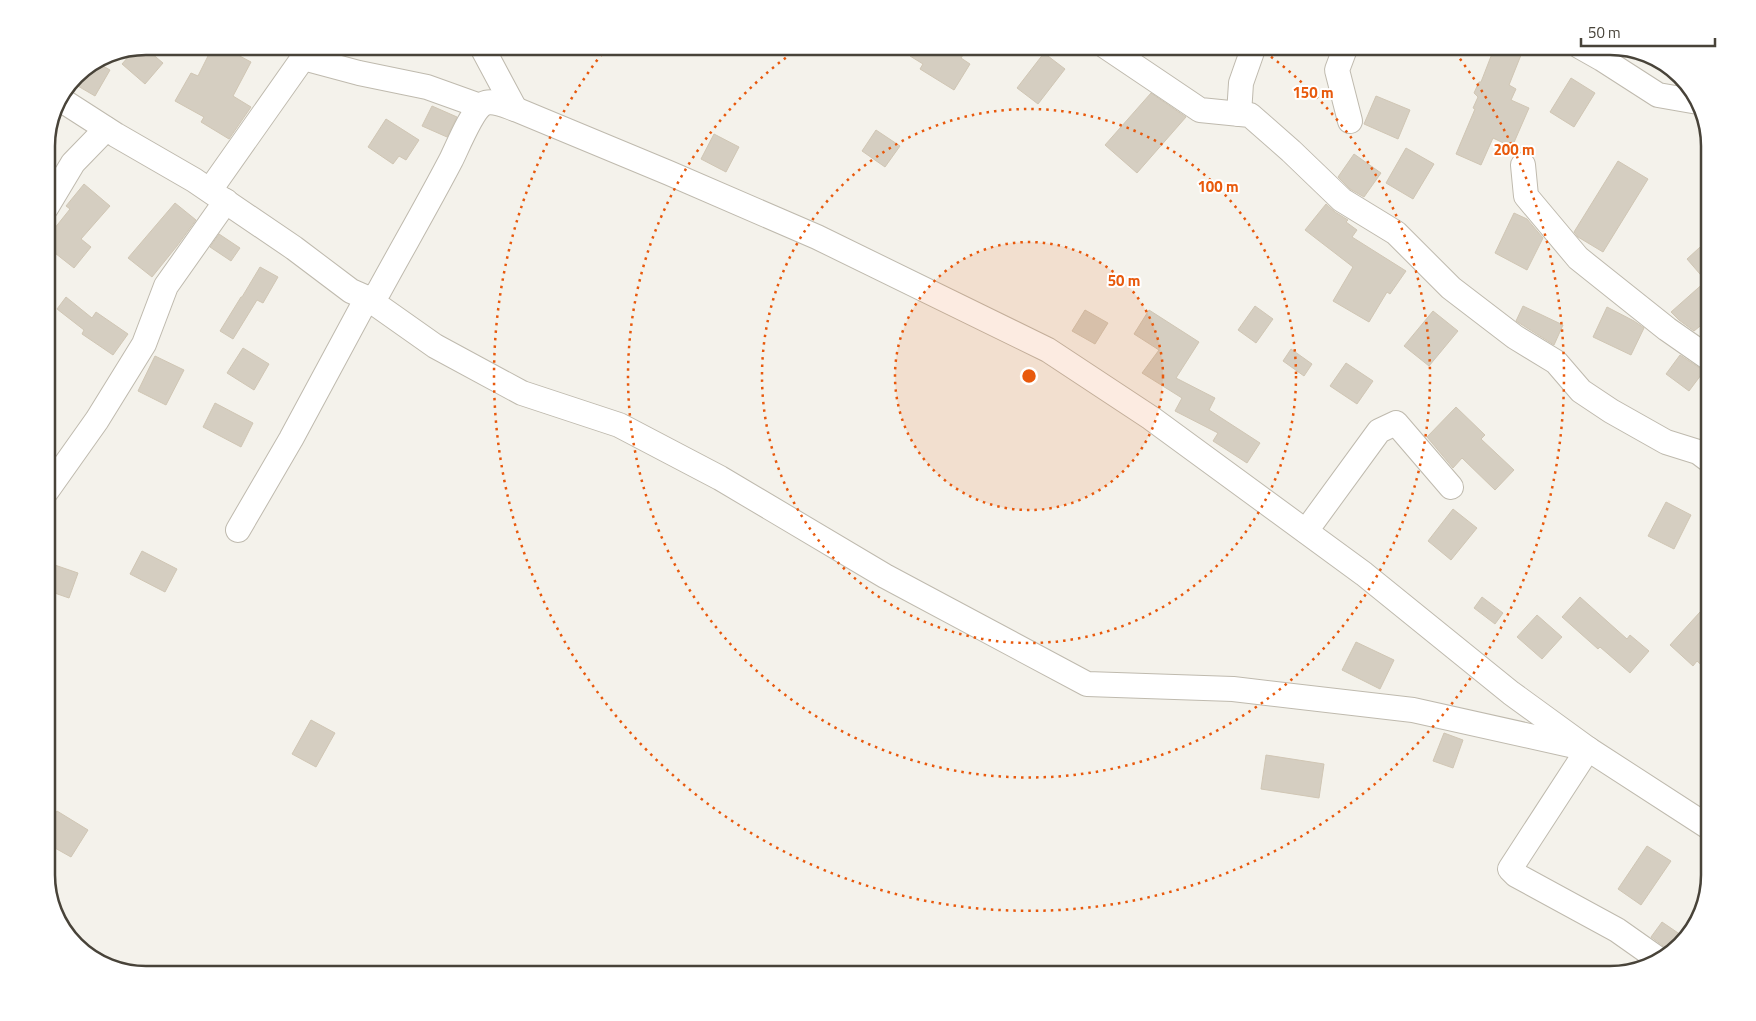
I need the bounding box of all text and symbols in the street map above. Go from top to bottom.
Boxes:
scale bar [1581,15,1715,47]
text: 50 m [1588,21,1621,44]
text: 150 m [1292,81,1334,104]
text: 200 m [1493,138,1535,161]
text: 100 m [1197,175,1239,198]
text: 50 m [1108,269,1140,292]
centre of rings [1020,367,1038,385]

